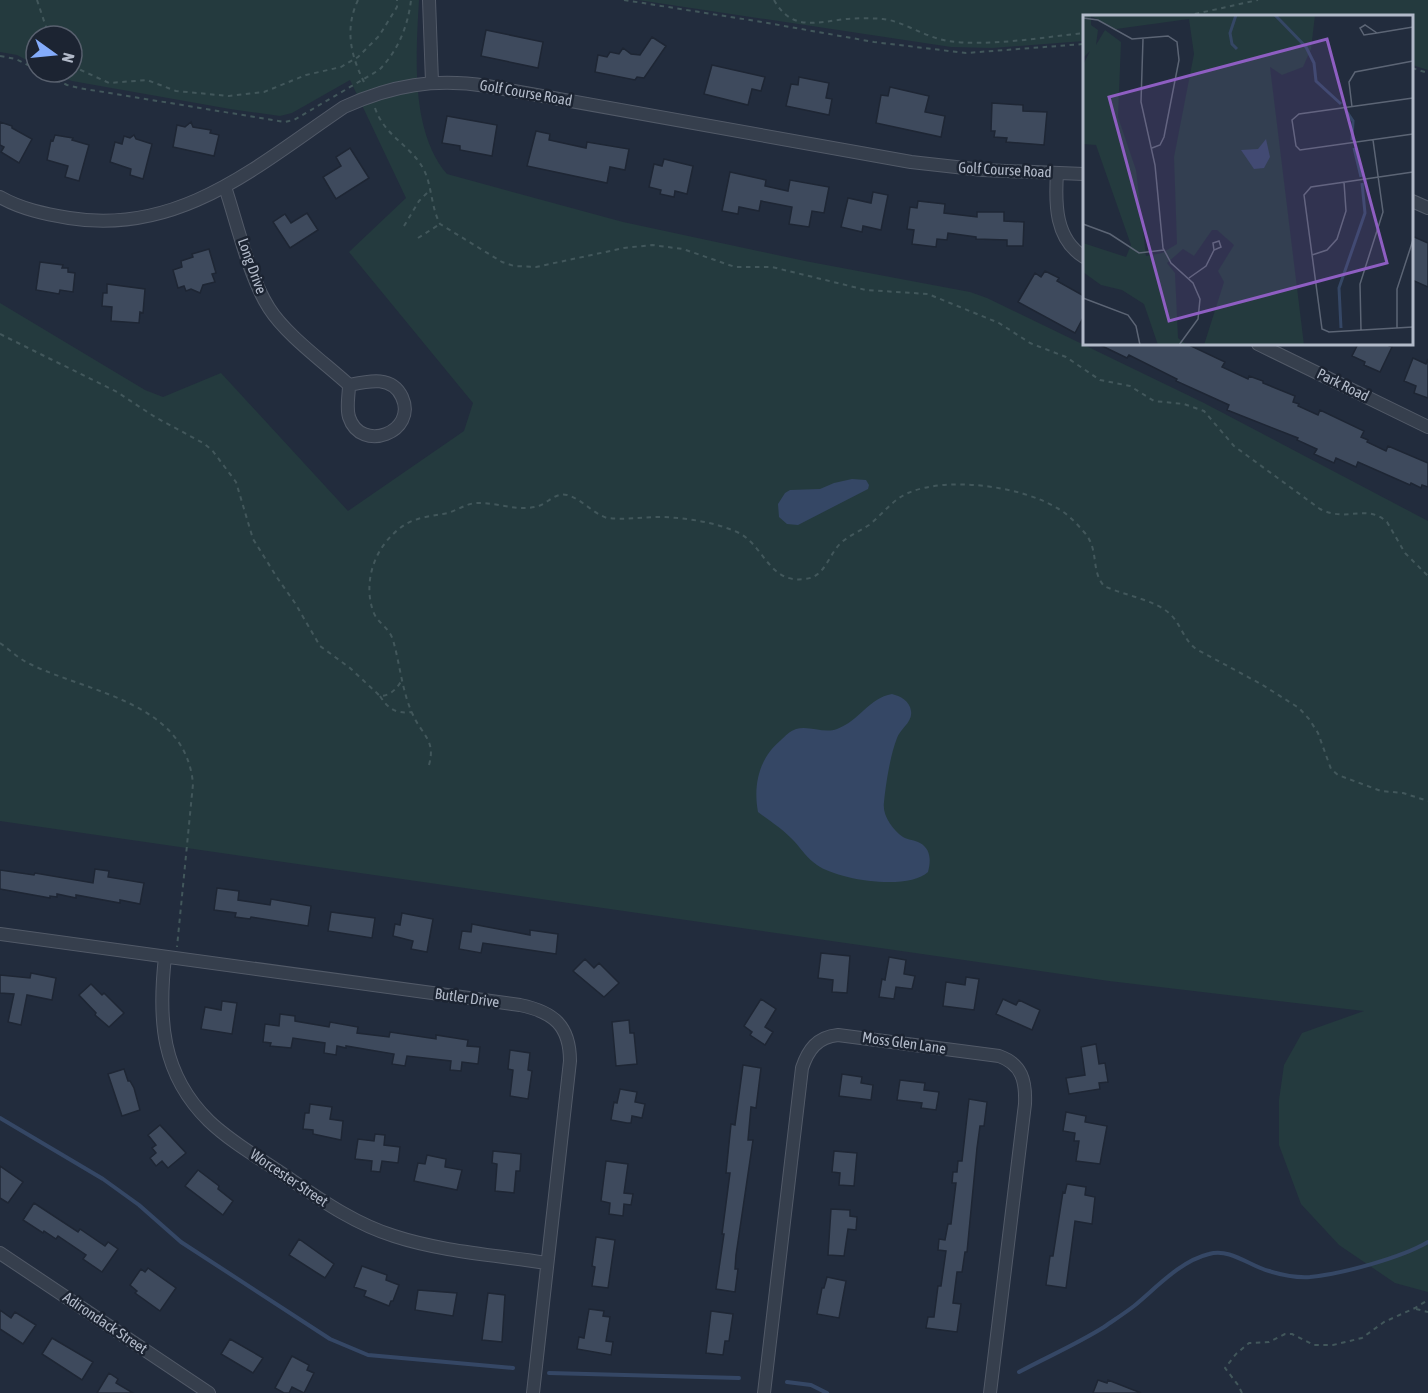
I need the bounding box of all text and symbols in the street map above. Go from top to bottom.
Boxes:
inset map [1083,15,1413,345]
north arrow [24,24,84,84]
text: N [59,51,78,65]
street label: Golf Course Road [479,76,574,109]
street label: Golf Course Road [958,159,1052,180]
street label: Long Drive [235,236,270,296]
street label: Park Road [1314,365,1372,404]
street label: Butler Drive [434,985,501,1010]
street label: Moss Glen Lane [861,1028,947,1057]
street label: Worcester Street [247,1145,331,1210]
street label: Adirondack Street [60,1288,151,1357]

